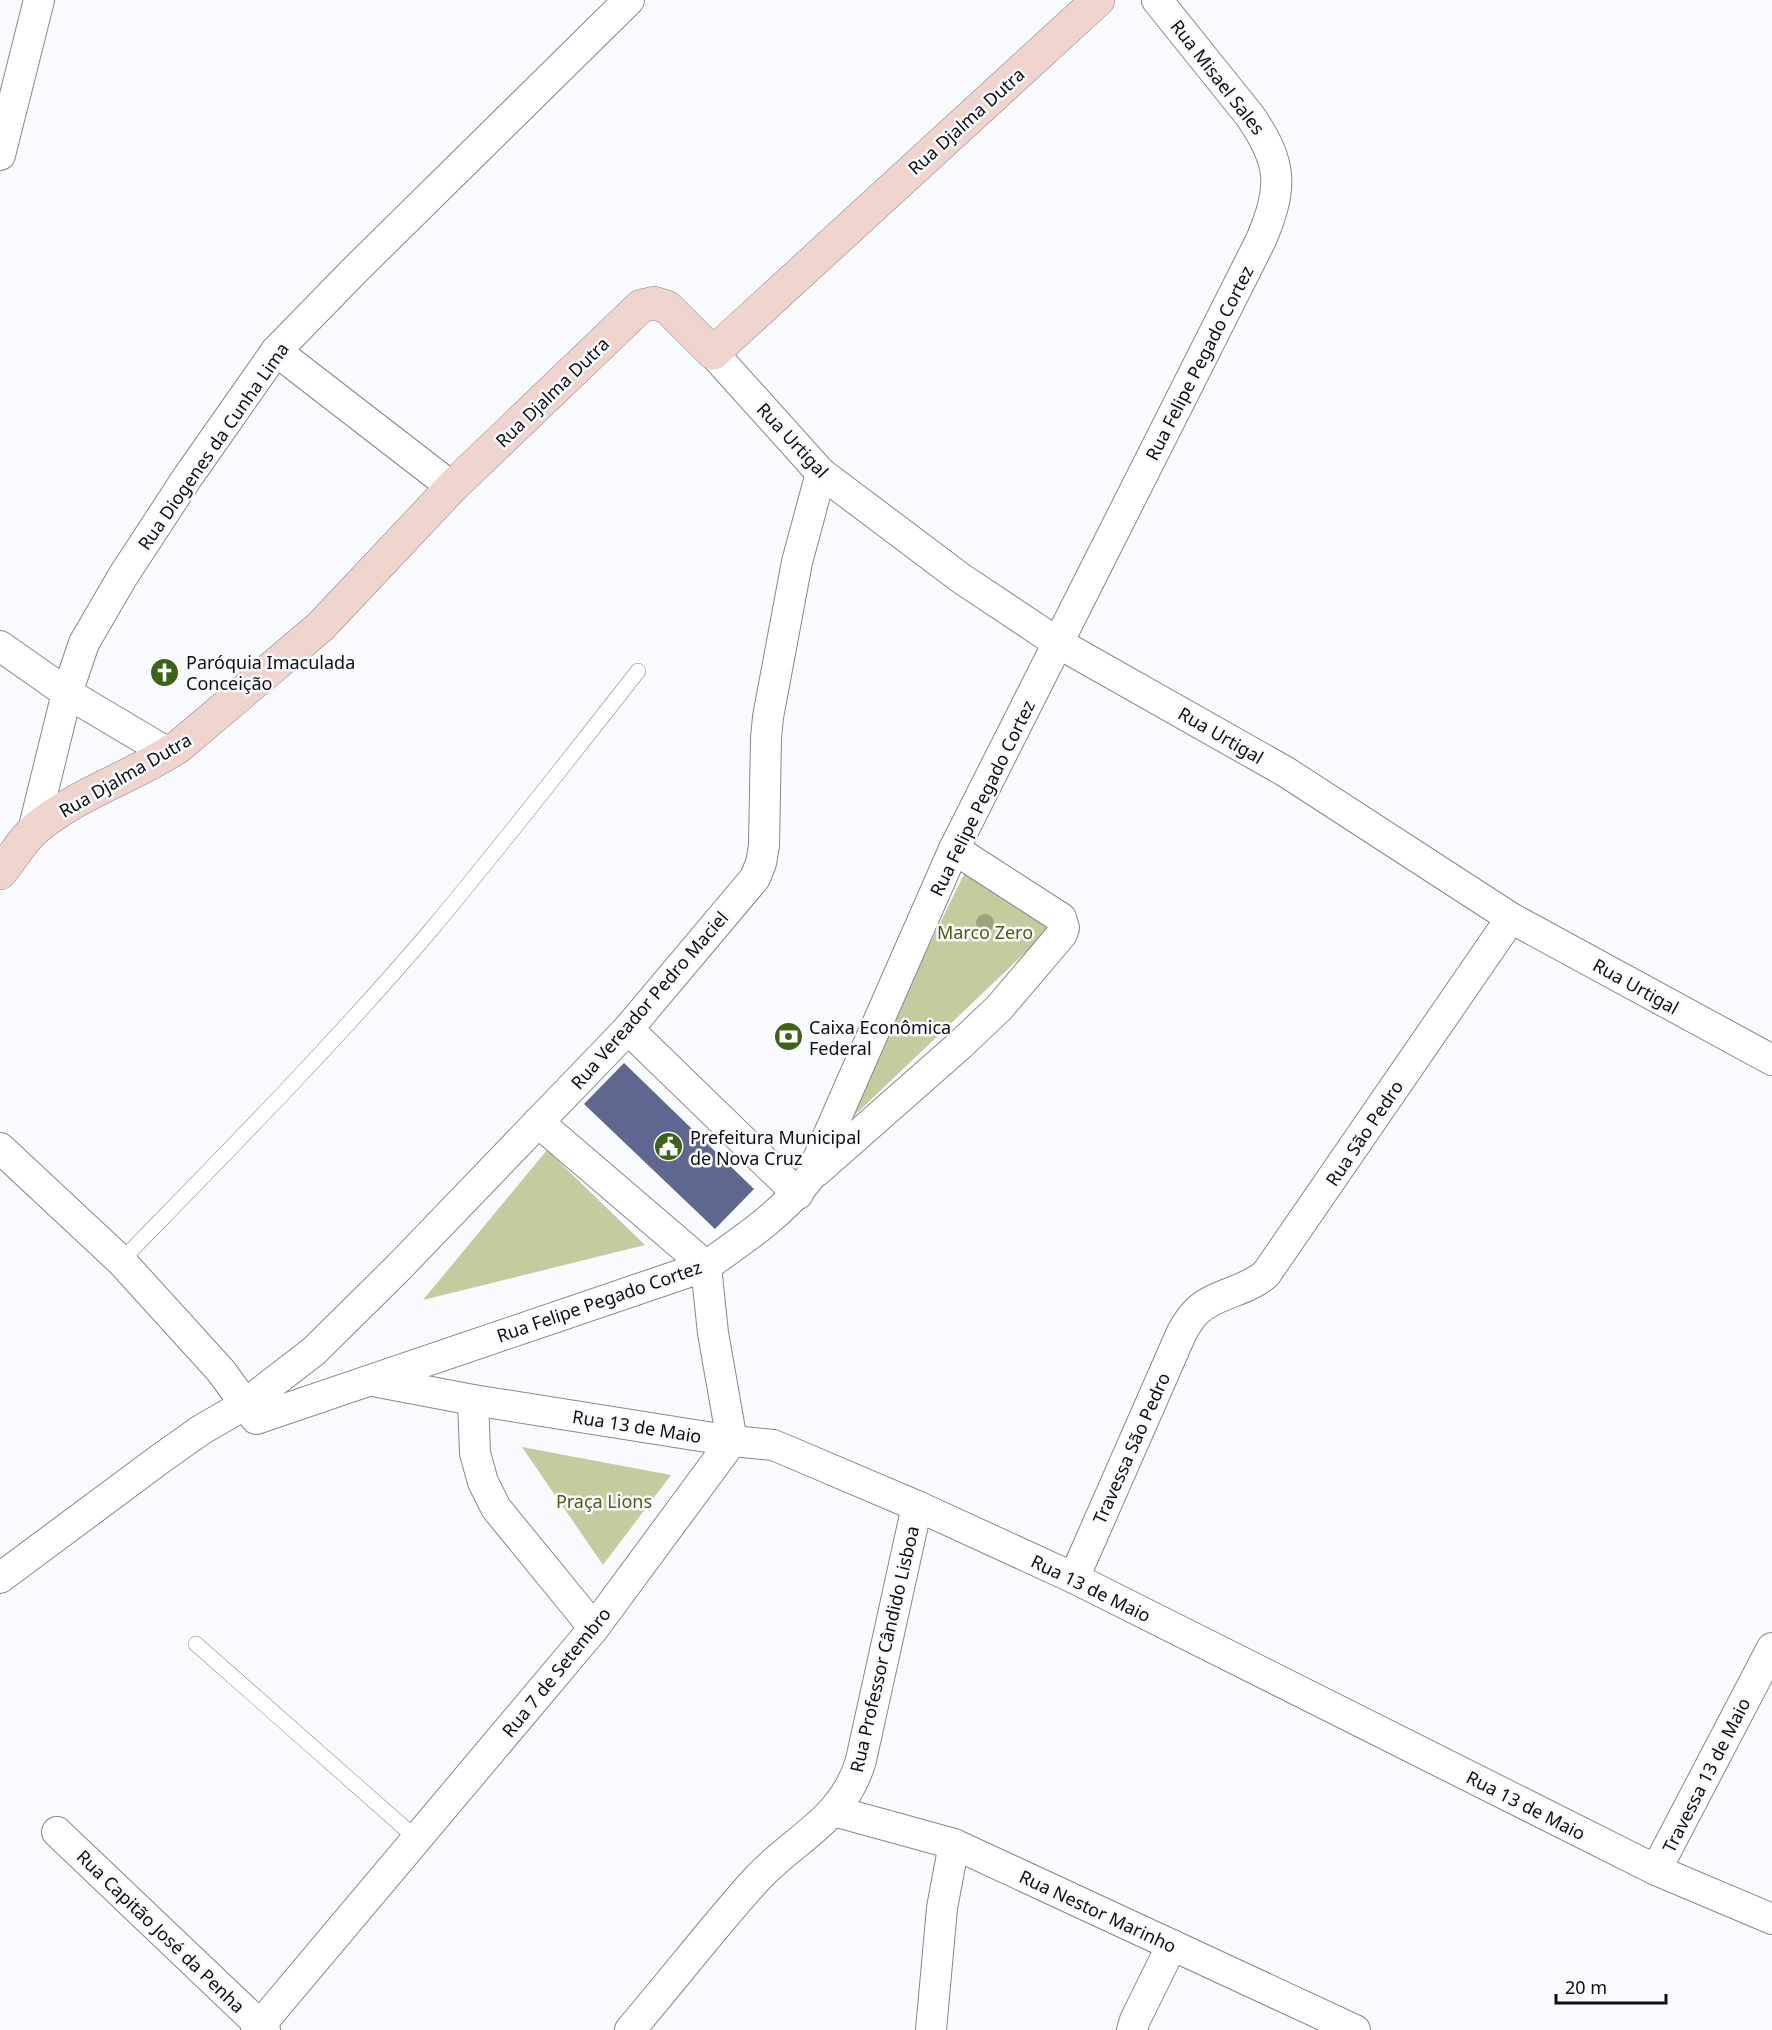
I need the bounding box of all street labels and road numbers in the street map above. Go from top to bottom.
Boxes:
street label: Rua Misael Sales [1166,15,1270,139]
street label: Rua Djalma Dutra [903,62,1029,180]
street label: Rua Felipe Pegado Cortez [1139,262,1259,464]
street label: Rua Djalma Dutra [490,332,614,452]
street label: Rua Diogenes da Cunha Lima [132,338,294,554]
street label: Rua Urtigal [752,397,834,483]
street label: Rua Felipe Pegado Cortez [924,696,1040,900]
street label: Rua Urtigal [1174,701,1268,769]
street label: Rua Djalma Dutra [54,727,196,823]
street label: Rua Vereador Pedro Maciel [565,906,733,1094]
street label: Rua Urtigal [1589,953,1683,1019]
street label: Rua São Pedro [1320,1075,1408,1191]
street label: Rua Felipe Pegado Cortez [493,1255,705,1347]
street label: Travessa São Pedro [1087,1369,1175,1527]
street label: Rua 13 de Maio [571,1404,703,1448]
street label: Rua Professor Cândido Lisboa [844,1523,924,1775]
street label: Rua 13 de Maio [1027,1549,1155,1627]
street label: Rua 7 de Setembro [496,1602,616,1742]
street label: Travessa 13 de Maio [1657,1693,1755,1857]
street label: Rua 13 de Maio [1463,1765,1589,1845]
street label: Rua Capitão José da Penha [72,1844,250,2018]
street label: Rua Nestor Marinho [1016,1864,1180,1958]

